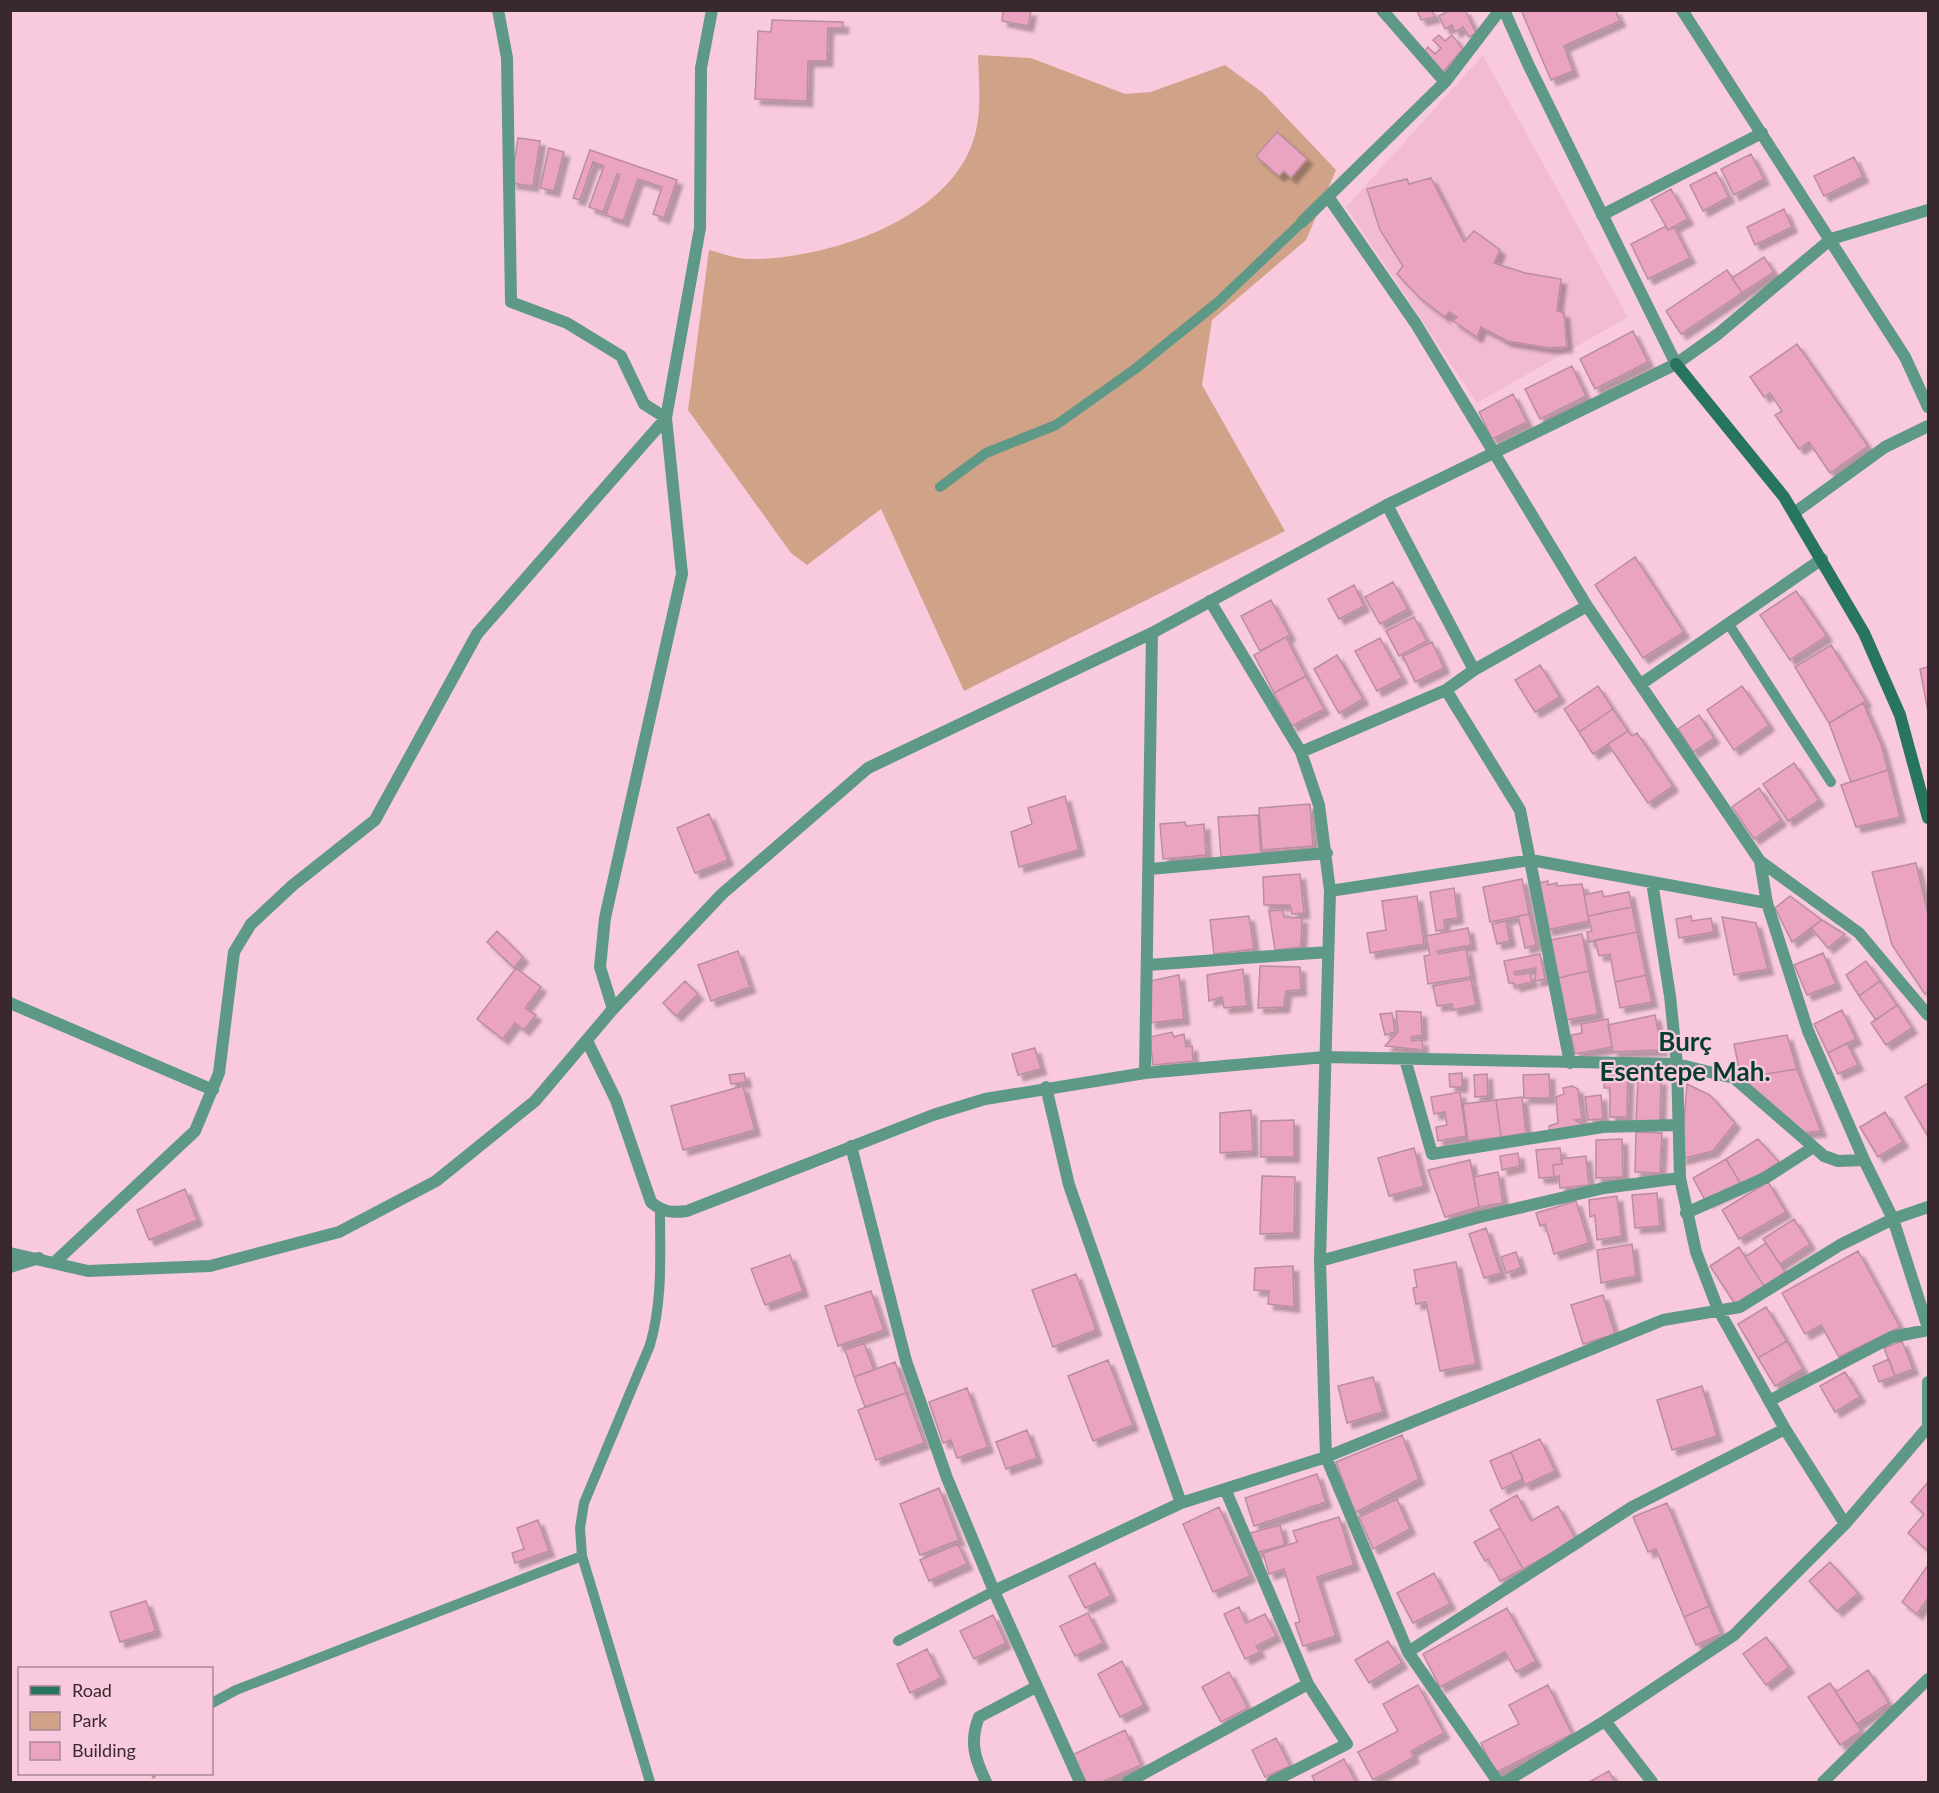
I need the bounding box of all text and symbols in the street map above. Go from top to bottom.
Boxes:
district label: Burç Esentepe Mah. [1599,1025,1771,1087]
legend [18,1667,213,1775]
text: Road [72,1679,112,1701]
text: Park [72,1709,108,1731]
text: Building [72,1739,136,1761]

